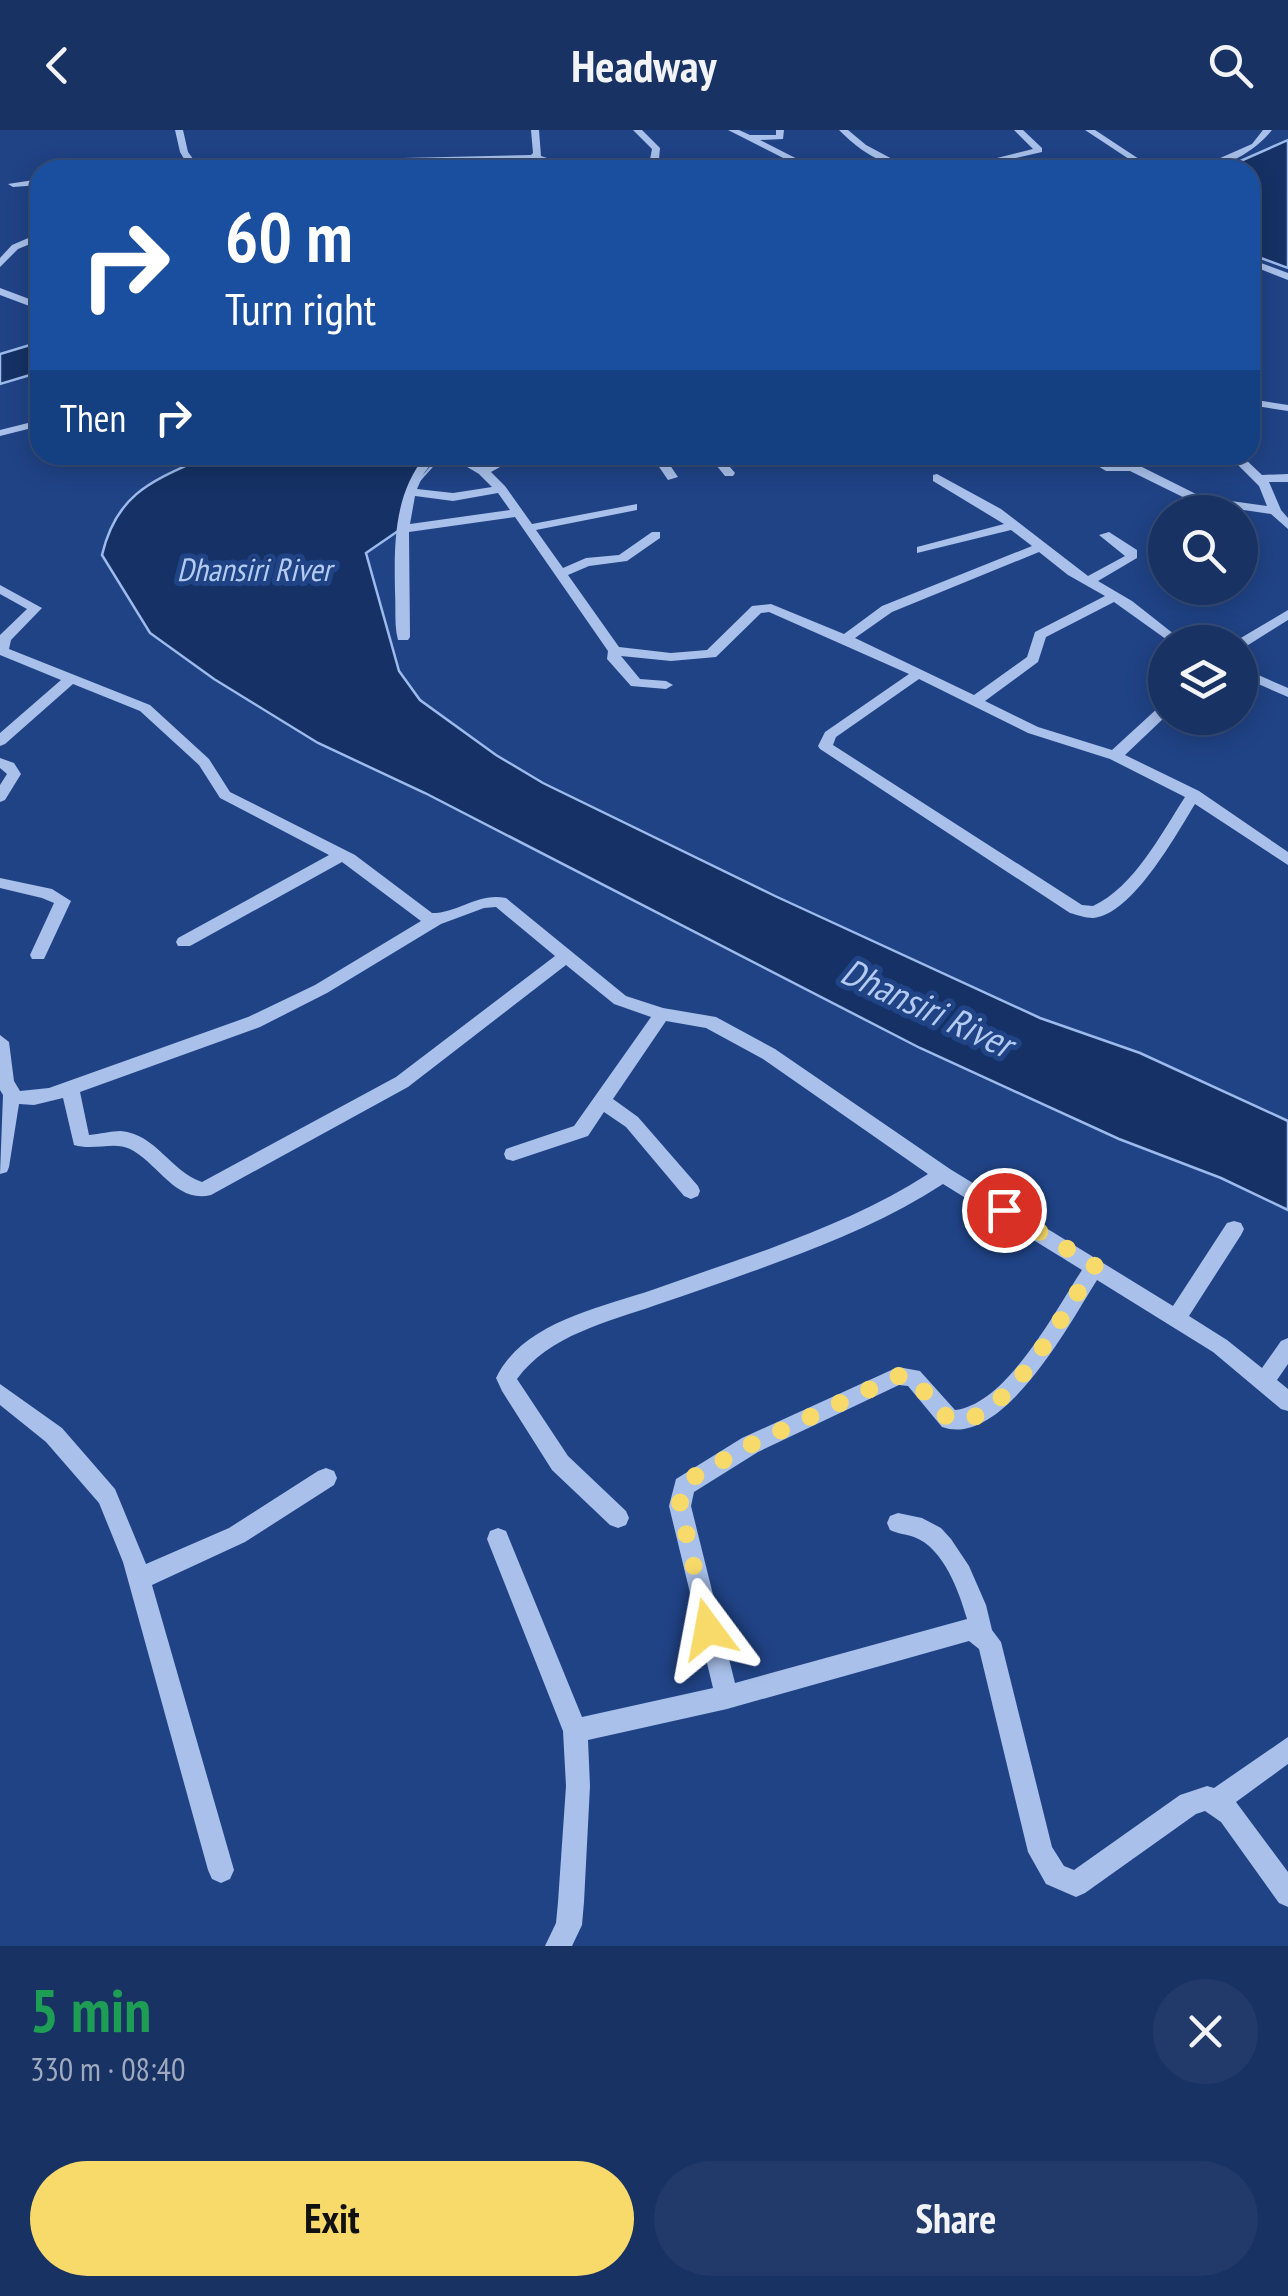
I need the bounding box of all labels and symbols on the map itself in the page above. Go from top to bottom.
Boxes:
water label: Dhansiri River [177,548,336,590]
water label: Dhansiri River [834,946,1025,1070]
pin [962,1168,1047,1253]
position arrow [656,1577,760,1681]

